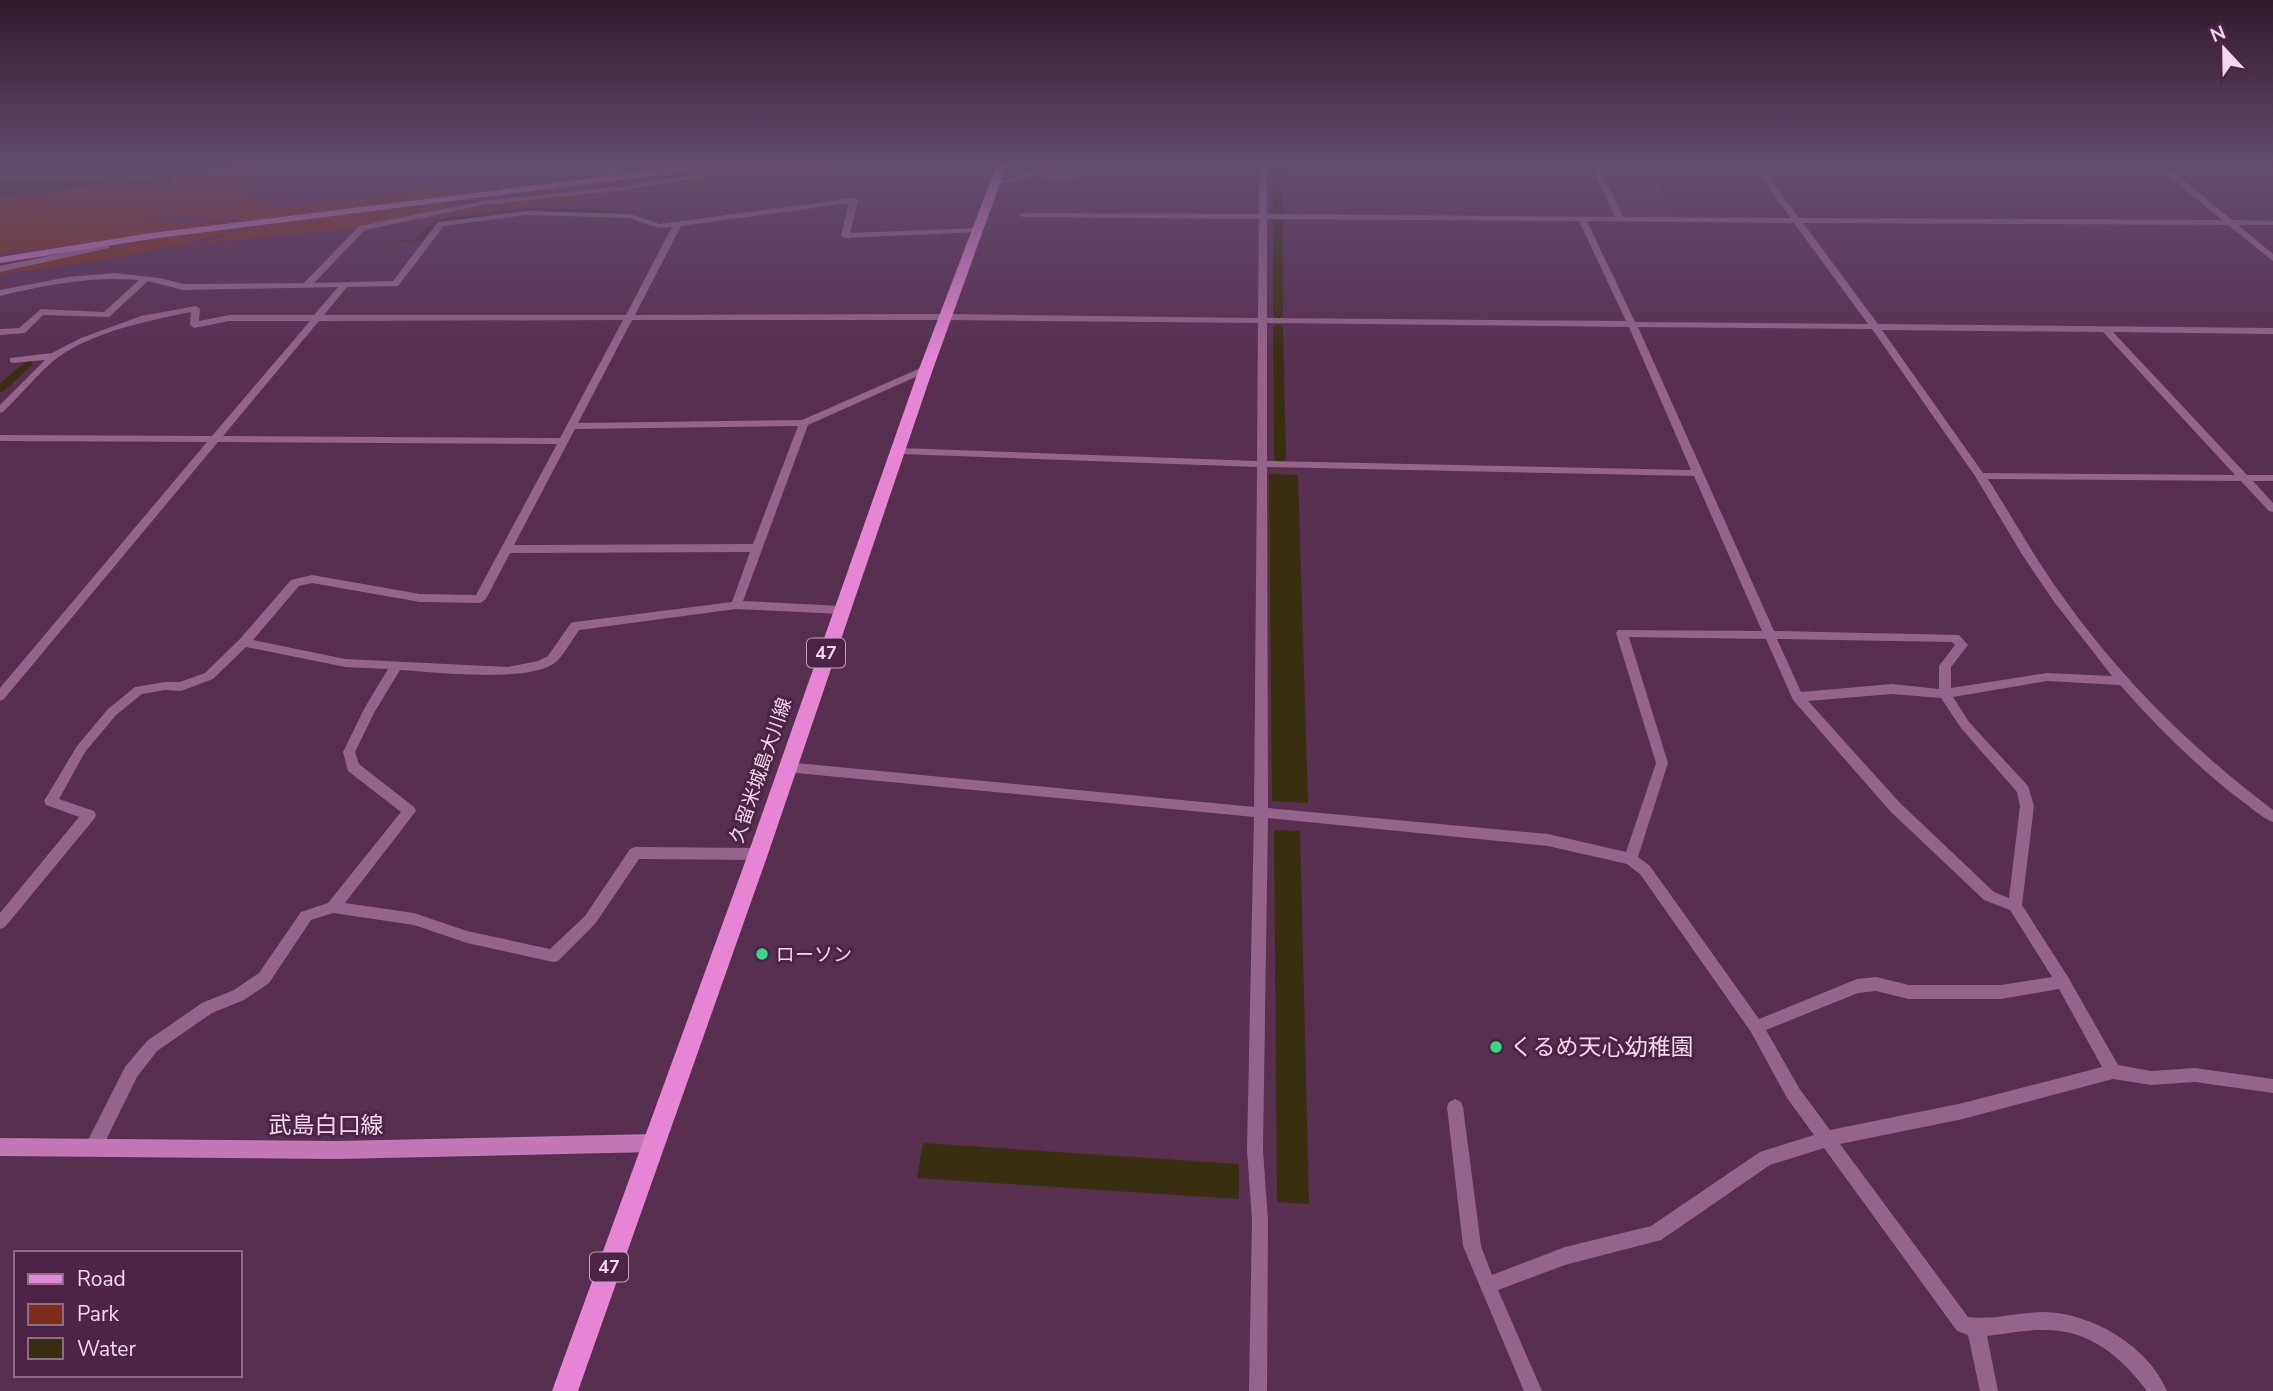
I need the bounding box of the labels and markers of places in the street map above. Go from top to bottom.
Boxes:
place label: ローソン [776,942,852,968]
marker: ローソン [754,946,770,962]
place label: くるめ天心幼稚園 [1510,1032,1694,1063]
marker: くるめ天心幼稚園 [1488,1039,1504,1055]

